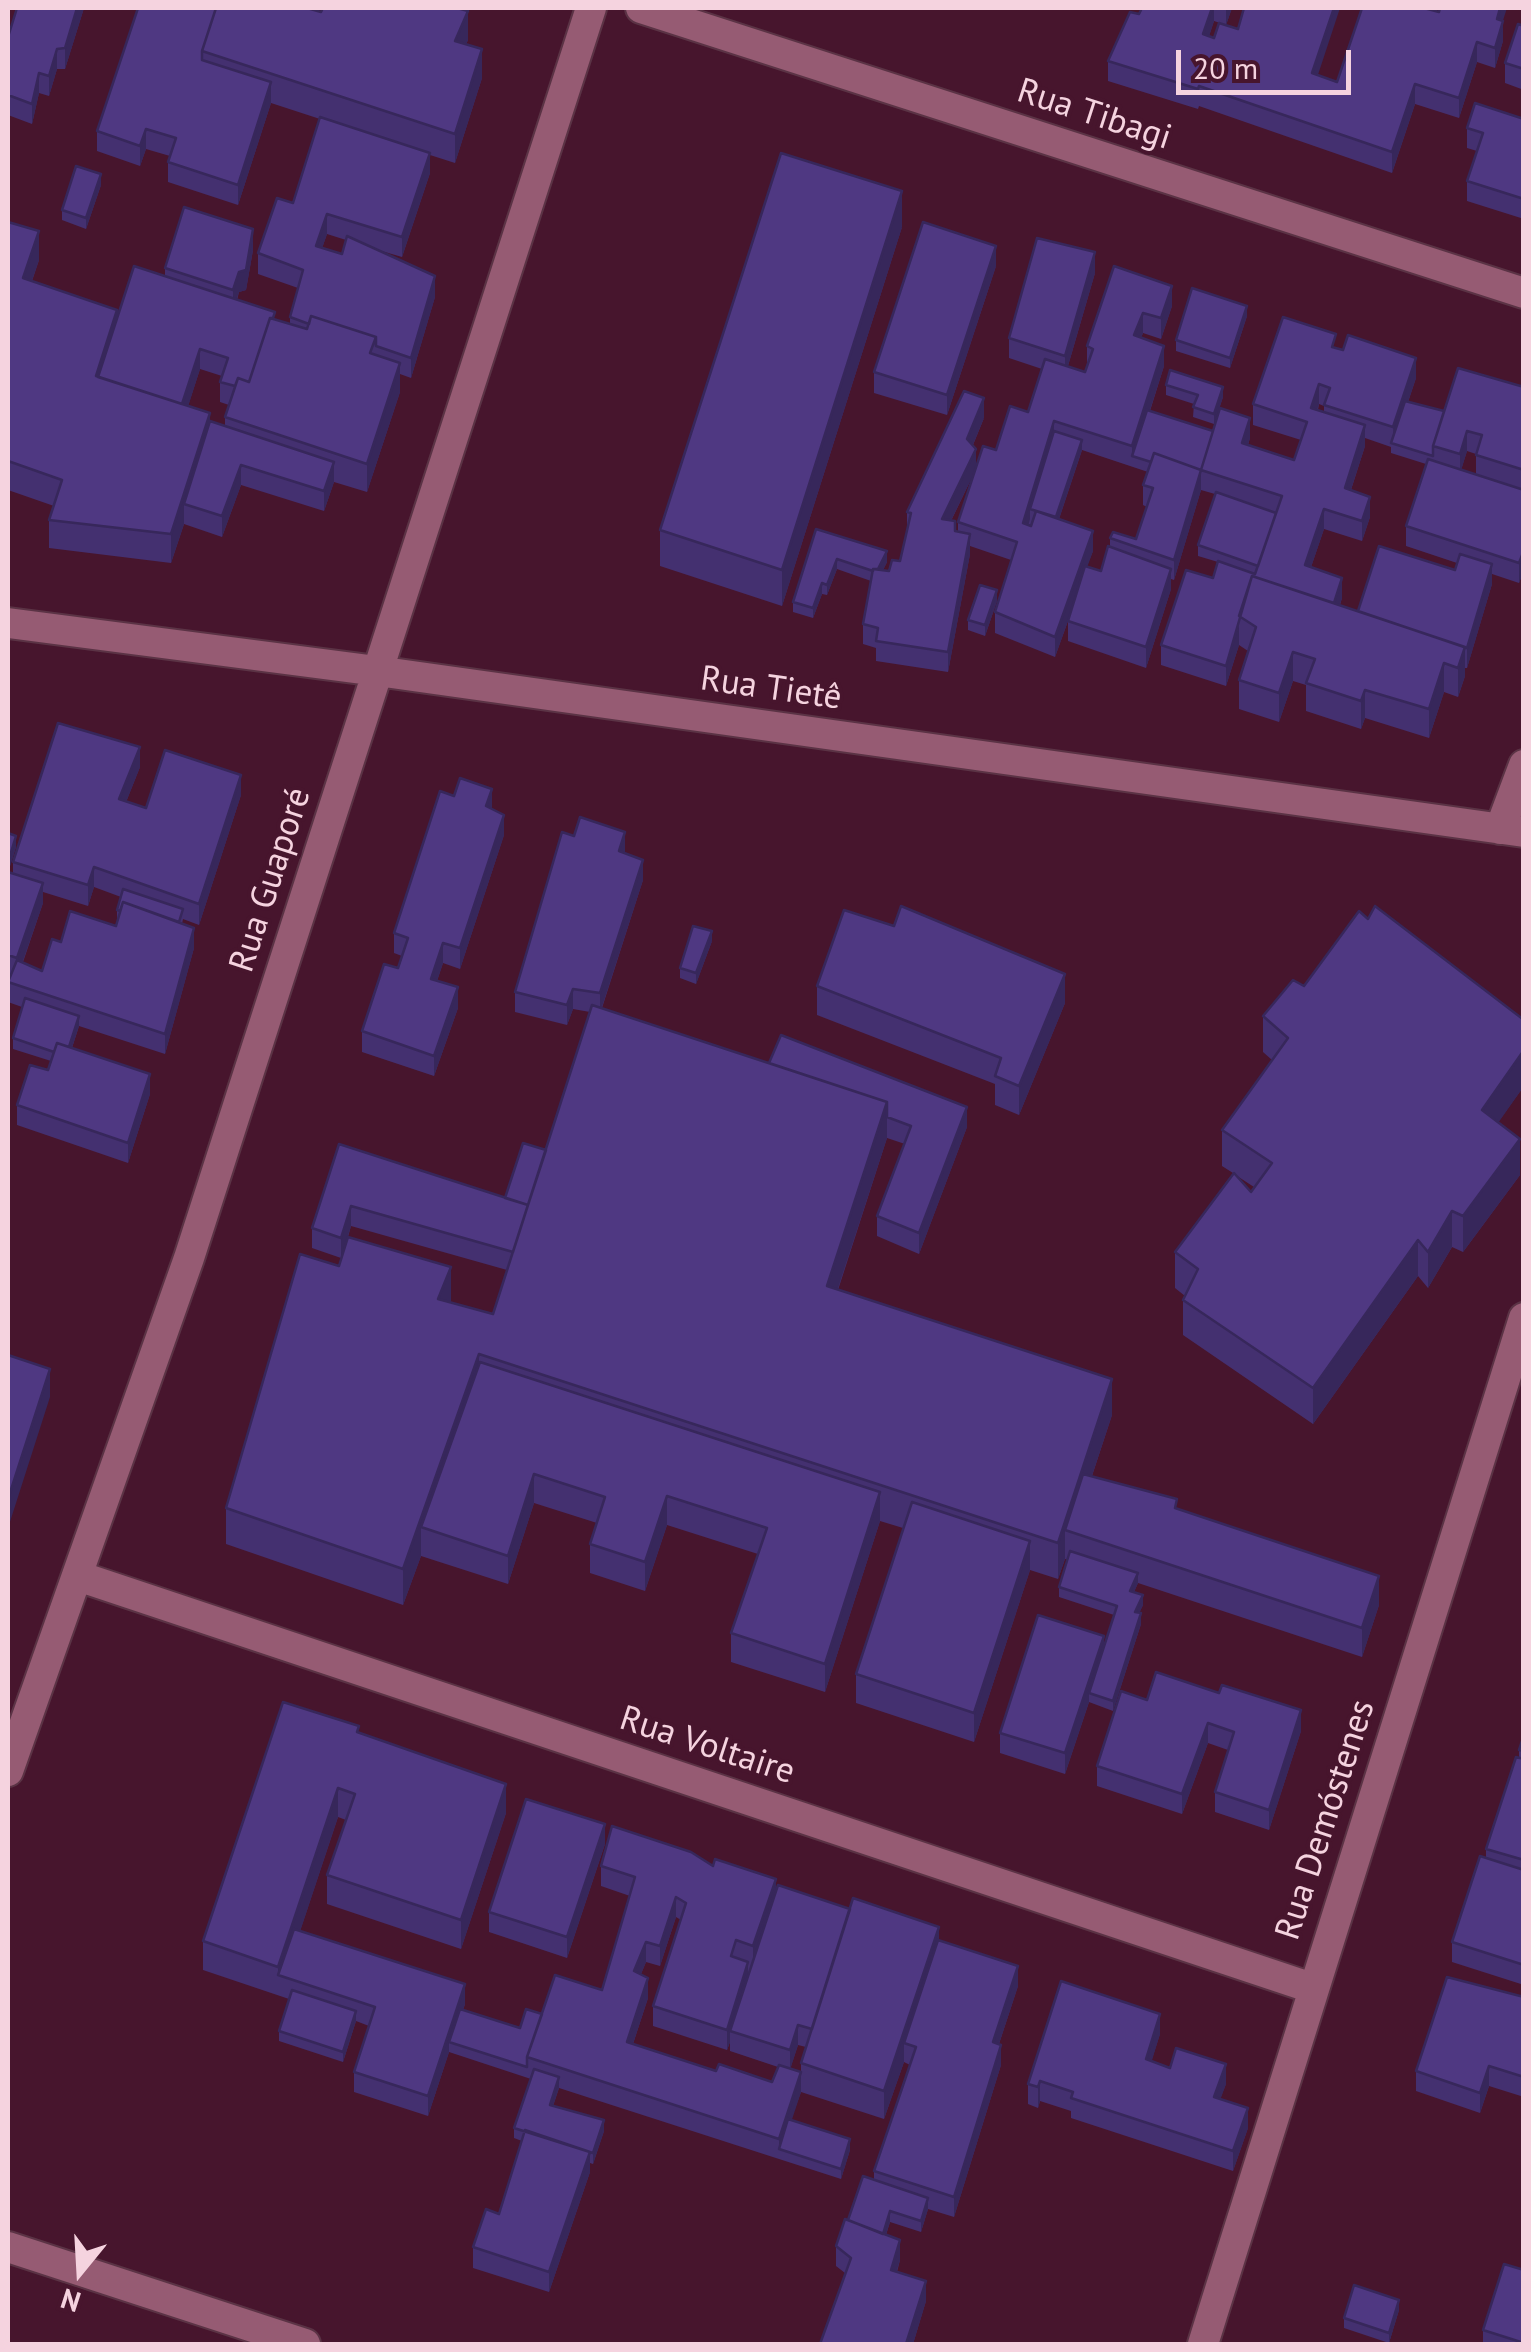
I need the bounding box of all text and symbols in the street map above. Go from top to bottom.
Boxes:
scale bar [1181,30,1356,92]
text: 20 m [1193,48,1258,87]
street label: Rua Tibagi [1012,70,1176,160]
street label: Rua Tietê [698,658,844,720]
street label: Rua Guaporé [222,783,320,977]
street label: Rua Demóstenes [1267,1695,1385,1945]
street label: Rua Voltaire [614,1698,800,1794]
north arrow [30,2222,130,2322]
text: N [56,2281,85,2321]

